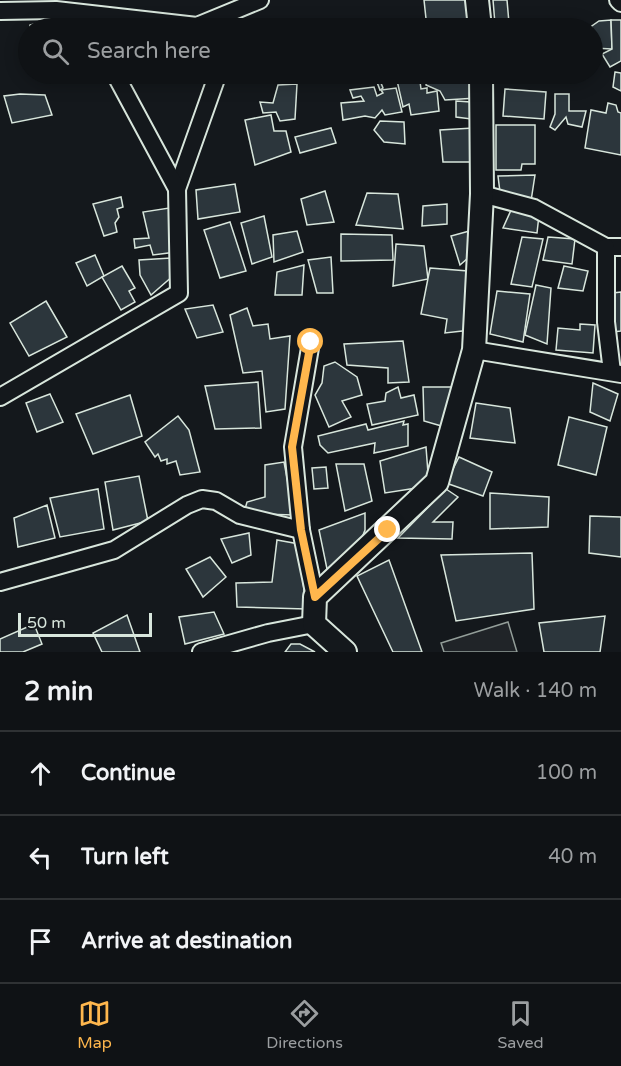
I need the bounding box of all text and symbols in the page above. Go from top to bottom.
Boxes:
search box [18,18,603,84]
icon: search [39,35,72,68]
text: Search here [87,38,211,64]
route start [297,328,323,354]
route end [374,516,400,542]
scale bar [18,610,152,638]
text: 50 m [27,613,66,633]
text: 2 min [24,676,93,707]
text: Walk · 140 m [474,679,597,703]
icon: ahead [24,757,57,790]
text: Continue [81,760,176,786]
text: 100 m [536,761,597,785]
icon: left [24,841,57,874]
text: Turn left [81,844,169,870]
text: 40 m [548,845,597,869]
icon: arrive [24,925,57,958]
text: Arrive at destination [81,928,292,954]
tab: Map [77,997,112,1053]
tab: Directions [266,997,343,1053]
tab: Saved [497,997,544,1053]

